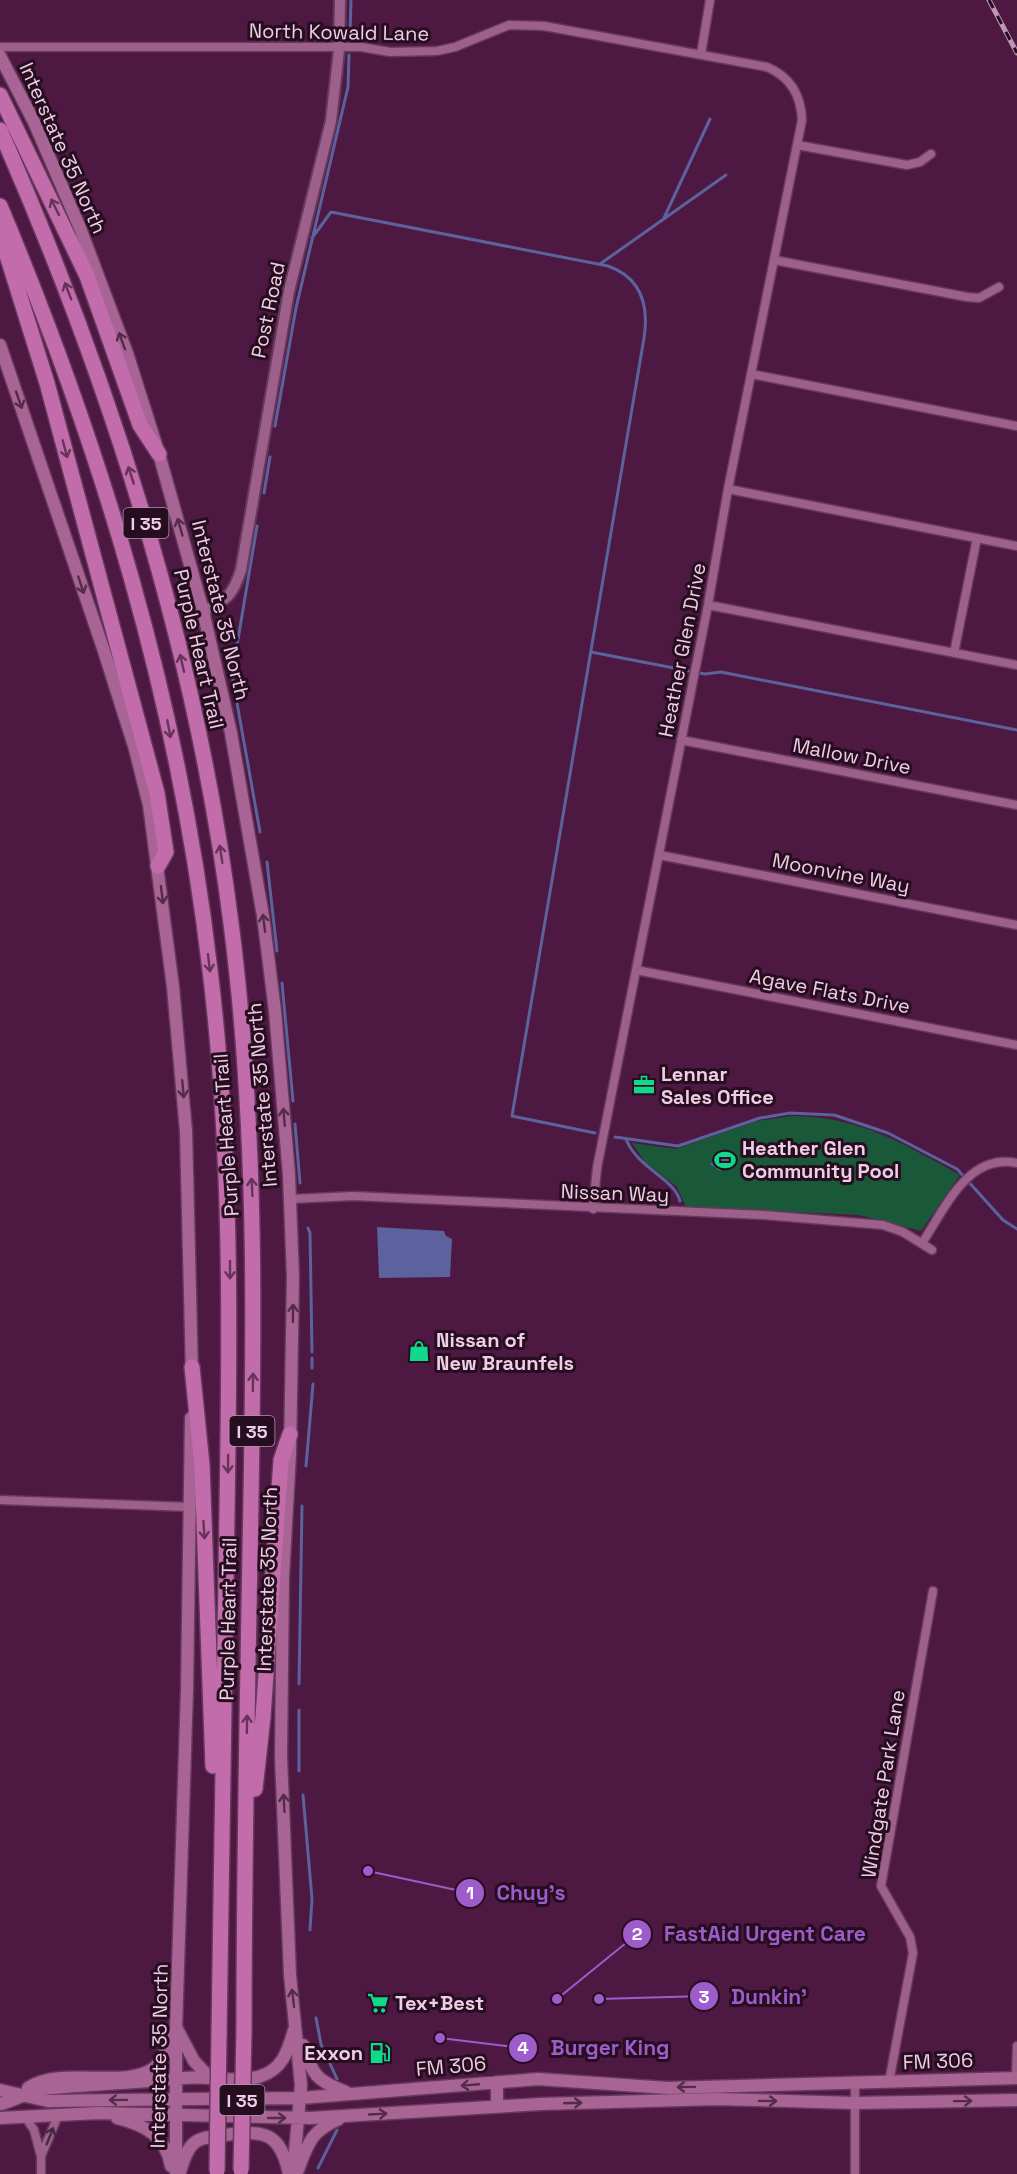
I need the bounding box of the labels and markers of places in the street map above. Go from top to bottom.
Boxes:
place label: Lennar Sales Office [661,1061,774,1110]
office icon: Lennar Sales Office [632,1073,656,1097]
place label: Heather Glen Community Pool [742,1135,899,1184]
sports icon: Heather Glen Community Pool [713,1148,737,1172]
place label: Nissan of New Braunfels [436,1327,574,1376]
shop icon: Nissan of New Braunfels [407,1339,431,1363]
callout: Chuy's [455,1873,578,1912]
callout: FastAid Urgent Care [622,1914,878,1953]
callout: Dunkin' [689,1977,819,2016]
place label: Tex+Best [395,1990,484,2016]
supermarket icon: Tex+Best [366,1991,390,2015]
callout: Burger King [508,2028,681,2067]
place label: Exxon [304,2040,363,2066]
fuel station icon: Exxon [368,2041,392,2065]

